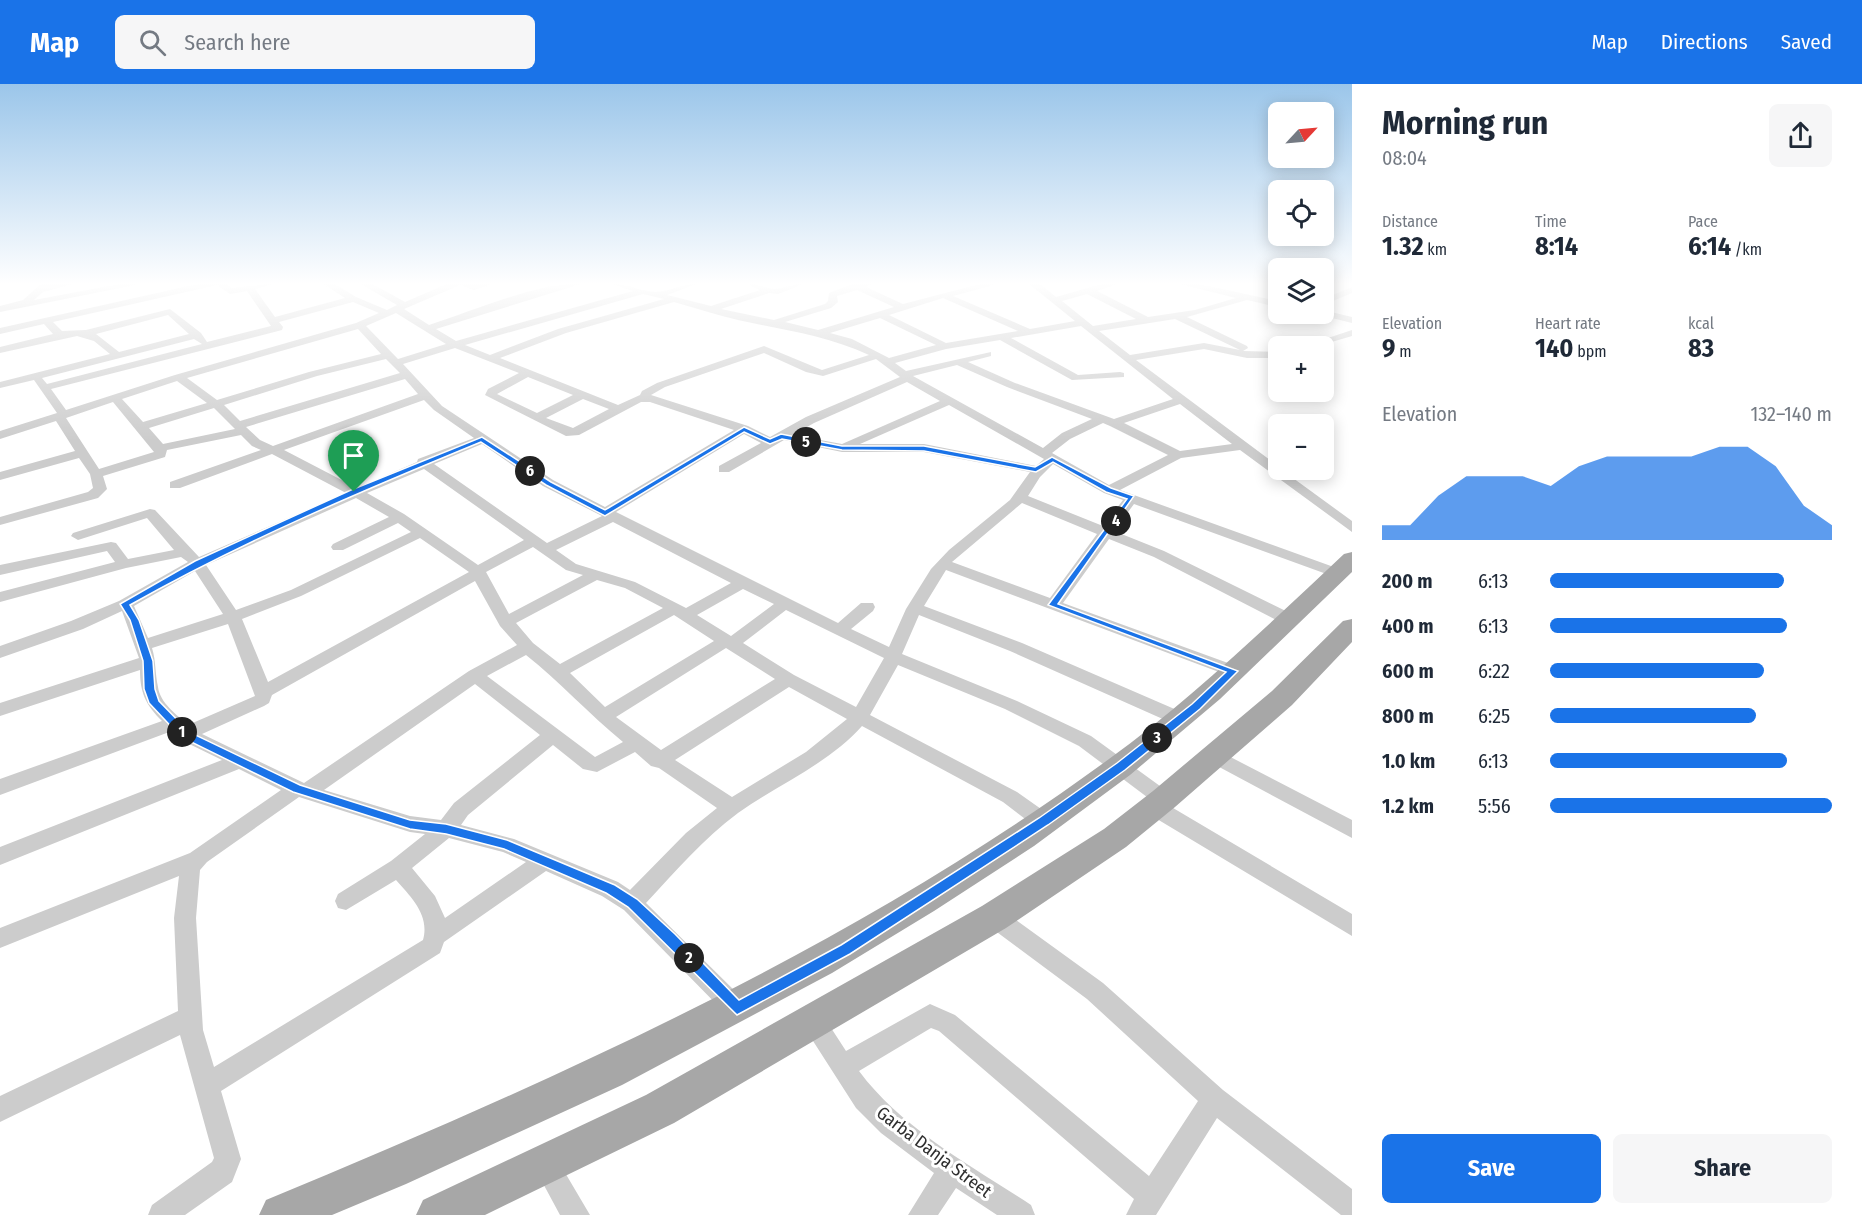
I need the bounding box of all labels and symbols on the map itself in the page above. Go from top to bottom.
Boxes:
north arrow [1268,102,1334,168]
pin: 5 [791,427,821,457]
pin [328,430,379,492]
pin: 6 [515,456,545,486]
pin: 4 [1101,506,1131,536]
pin: 1 [167,717,197,747]
pin: 3 [1142,723,1172,753]
pin: 2 [674,943,704,973]
street label: Garba Danja Street [872,1102,996,1202]

